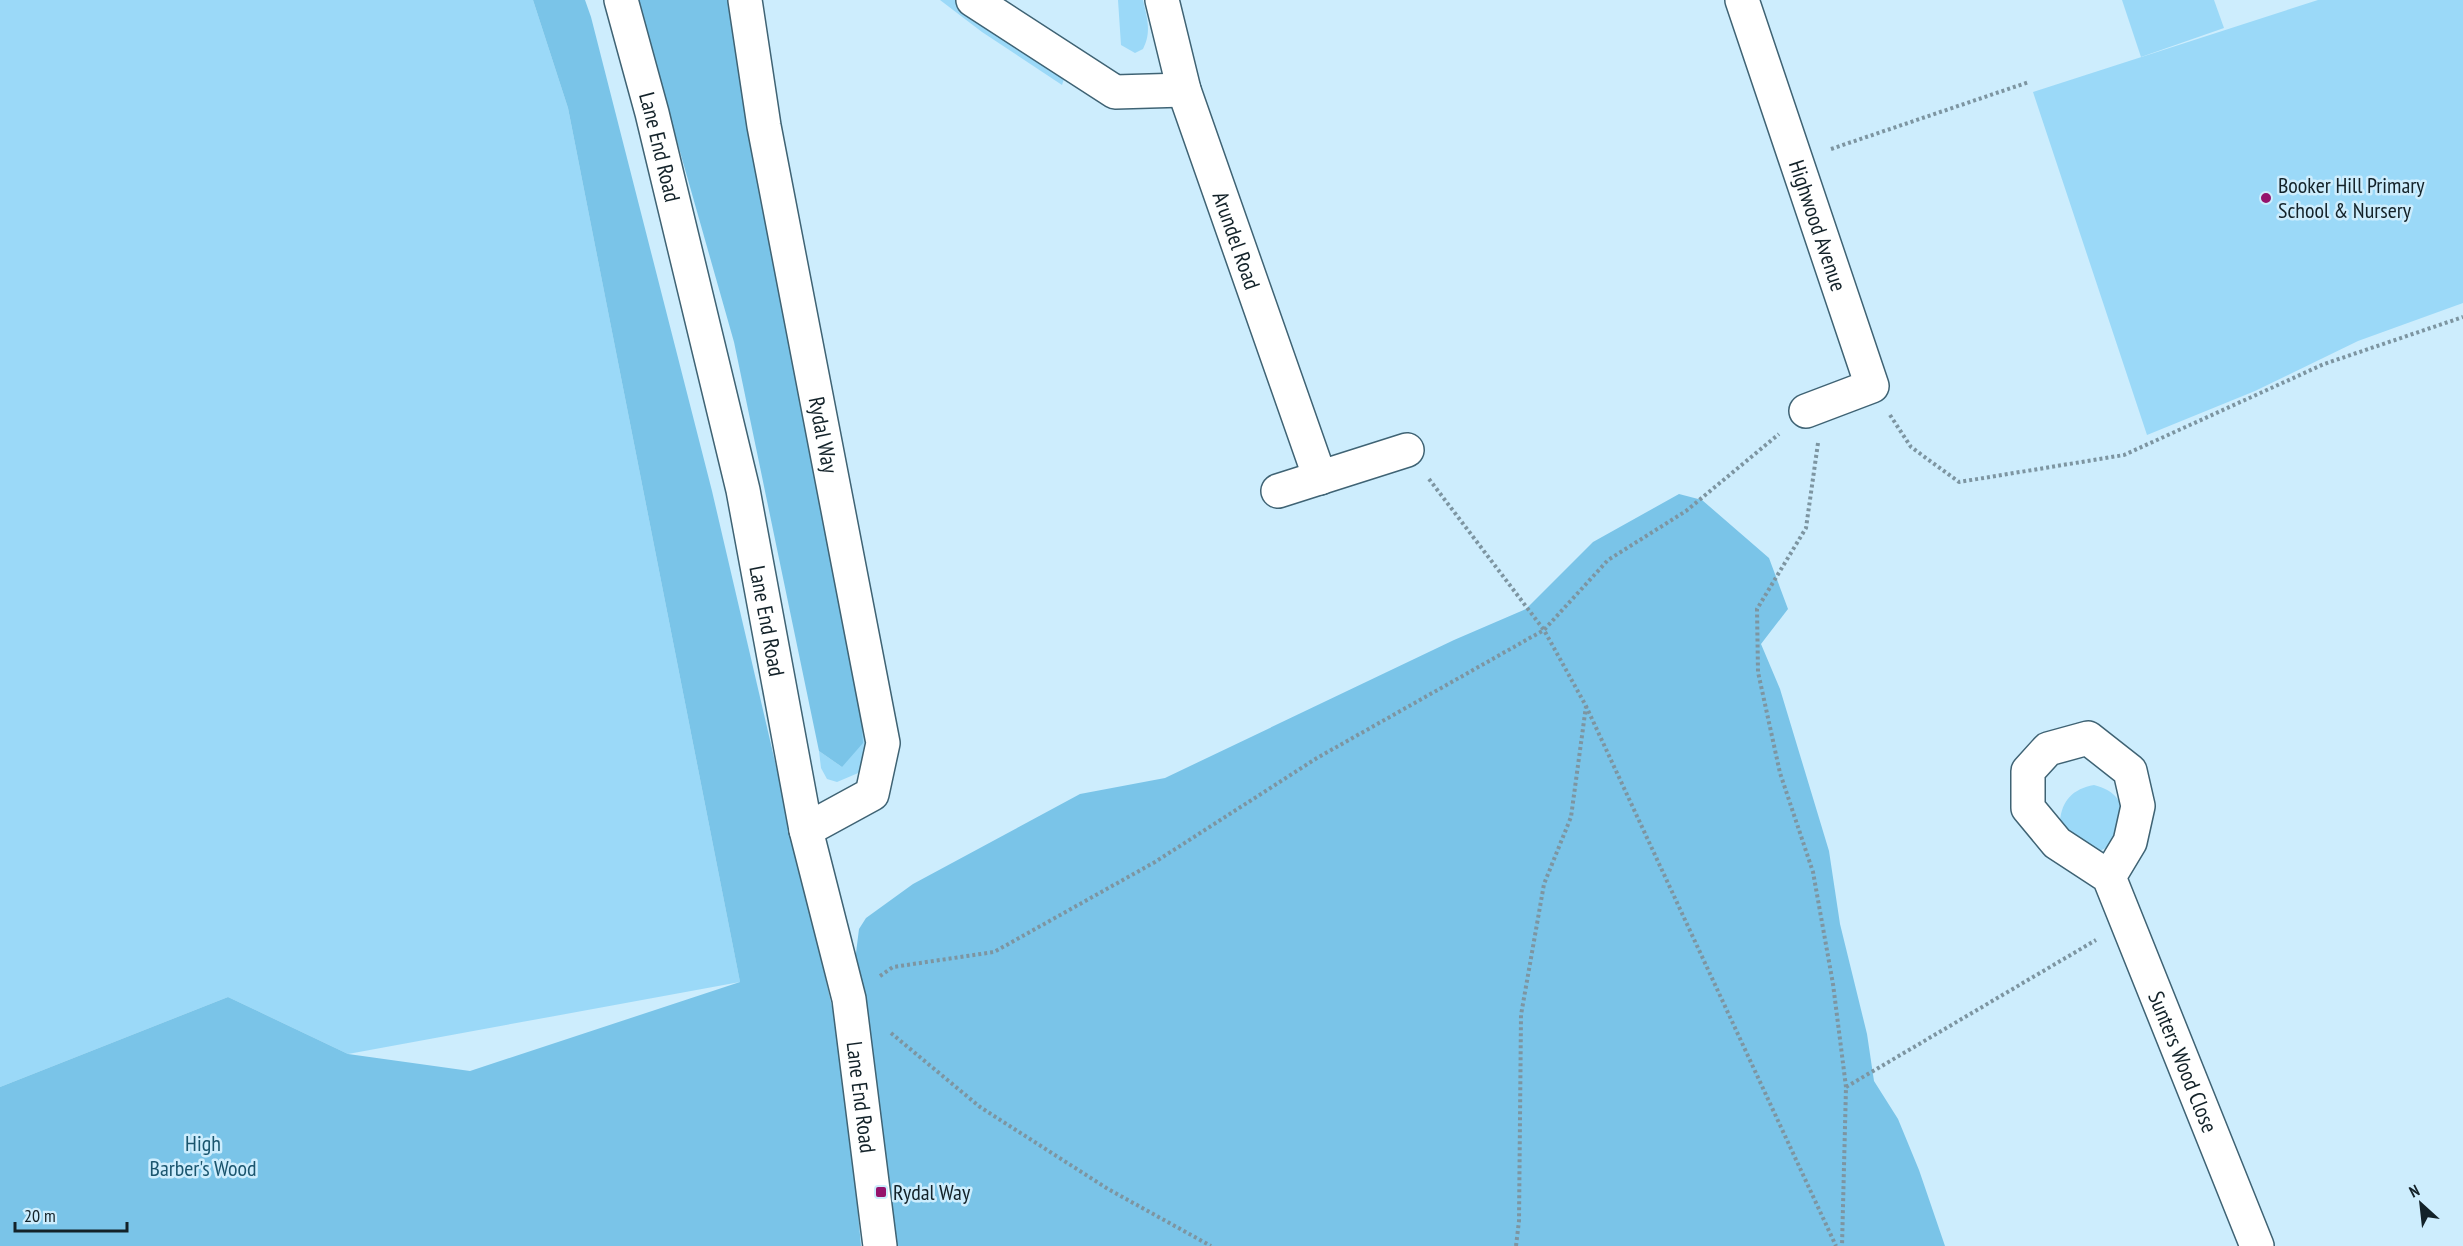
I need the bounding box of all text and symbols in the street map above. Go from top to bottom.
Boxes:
street label: Lane End Road [633,89,687,205]
street label: Highwood Avenue [1783,156,1853,295]
place label: Booker Hill Primary School & Nursery [2278,171,2425,224]
street label: Arundel Road [1207,188,1267,293]
marker: Booker Hill Primary School & Nursery [2259,191,2273,205]
street label: Rydal Way [803,394,845,476]
street label: Lane End Road [743,563,791,678]
street label: Sunters Wood Close [2142,987,2224,1137]
street label: Lane End Road [840,1040,882,1154]
park label: High Barber's Wood [150,1129,256,1182]
north arrow [2391,1174,2451,1234]
place label: Rydal Way [893,1178,971,1206]
text: N [2406,1180,2423,1202]
marker: Rydal Way [874,1185,888,1199]
scale bar [15,1195,128,1233]
text: 20 m [24,1204,56,1227]

